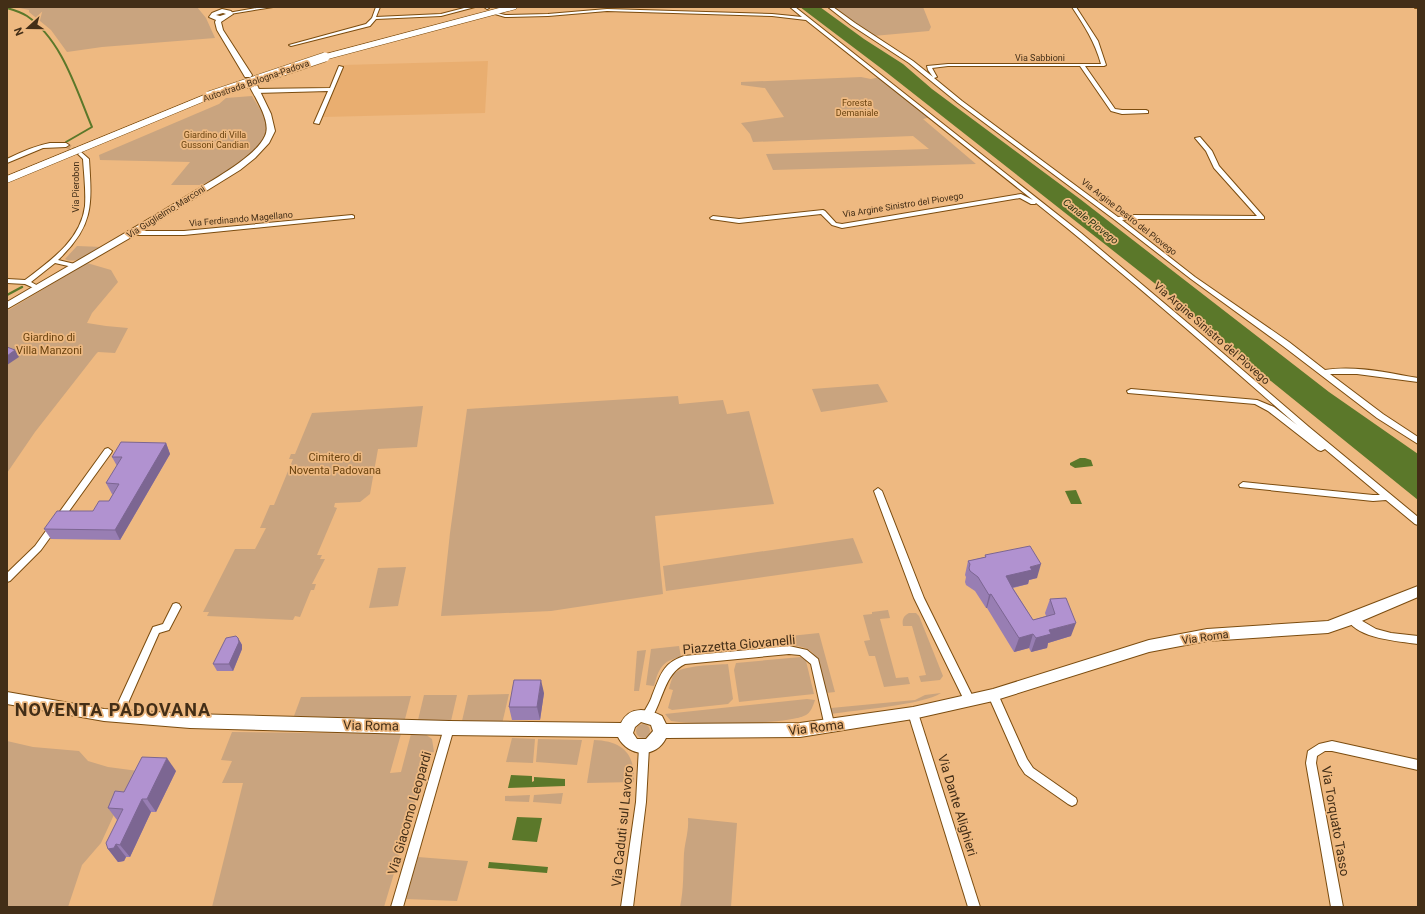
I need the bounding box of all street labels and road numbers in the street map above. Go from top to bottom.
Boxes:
street label: Via Sabbioni [1015,53,1065,63]
street label: Autostrada Bologna-Padova [202,58,311,104]
street label: Via Pierobon [71,162,81,212]
street label: Via Argine Destro del Piovego [1079,177,1179,257]
street label: Via Guglielmo Marconi [125,184,207,240]
street label: Via Argine Sinistro del Piovego [842,191,964,219]
street label: Via Ferdinando Magellano [189,209,293,229]
street label: Via Argine Sinistro del Piovego [1151,279,1272,387]
street label: Via Roma [1181,628,1229,647]
street label: Piazzetta Giovanelli [682,632,796,657]
street label: Via Roma [788,717,845,738]
street label: Via Roma [343,718,399,733]
street label: Via Giacomo Leopardi [385,750,434,877]
street label: Via Dante Alighieri [935,752,980,858]
street label: Via Caduti sul Lavoro [609,765,636,887]
street label: Via Torquato Tasso [1318,765,1353,877]

